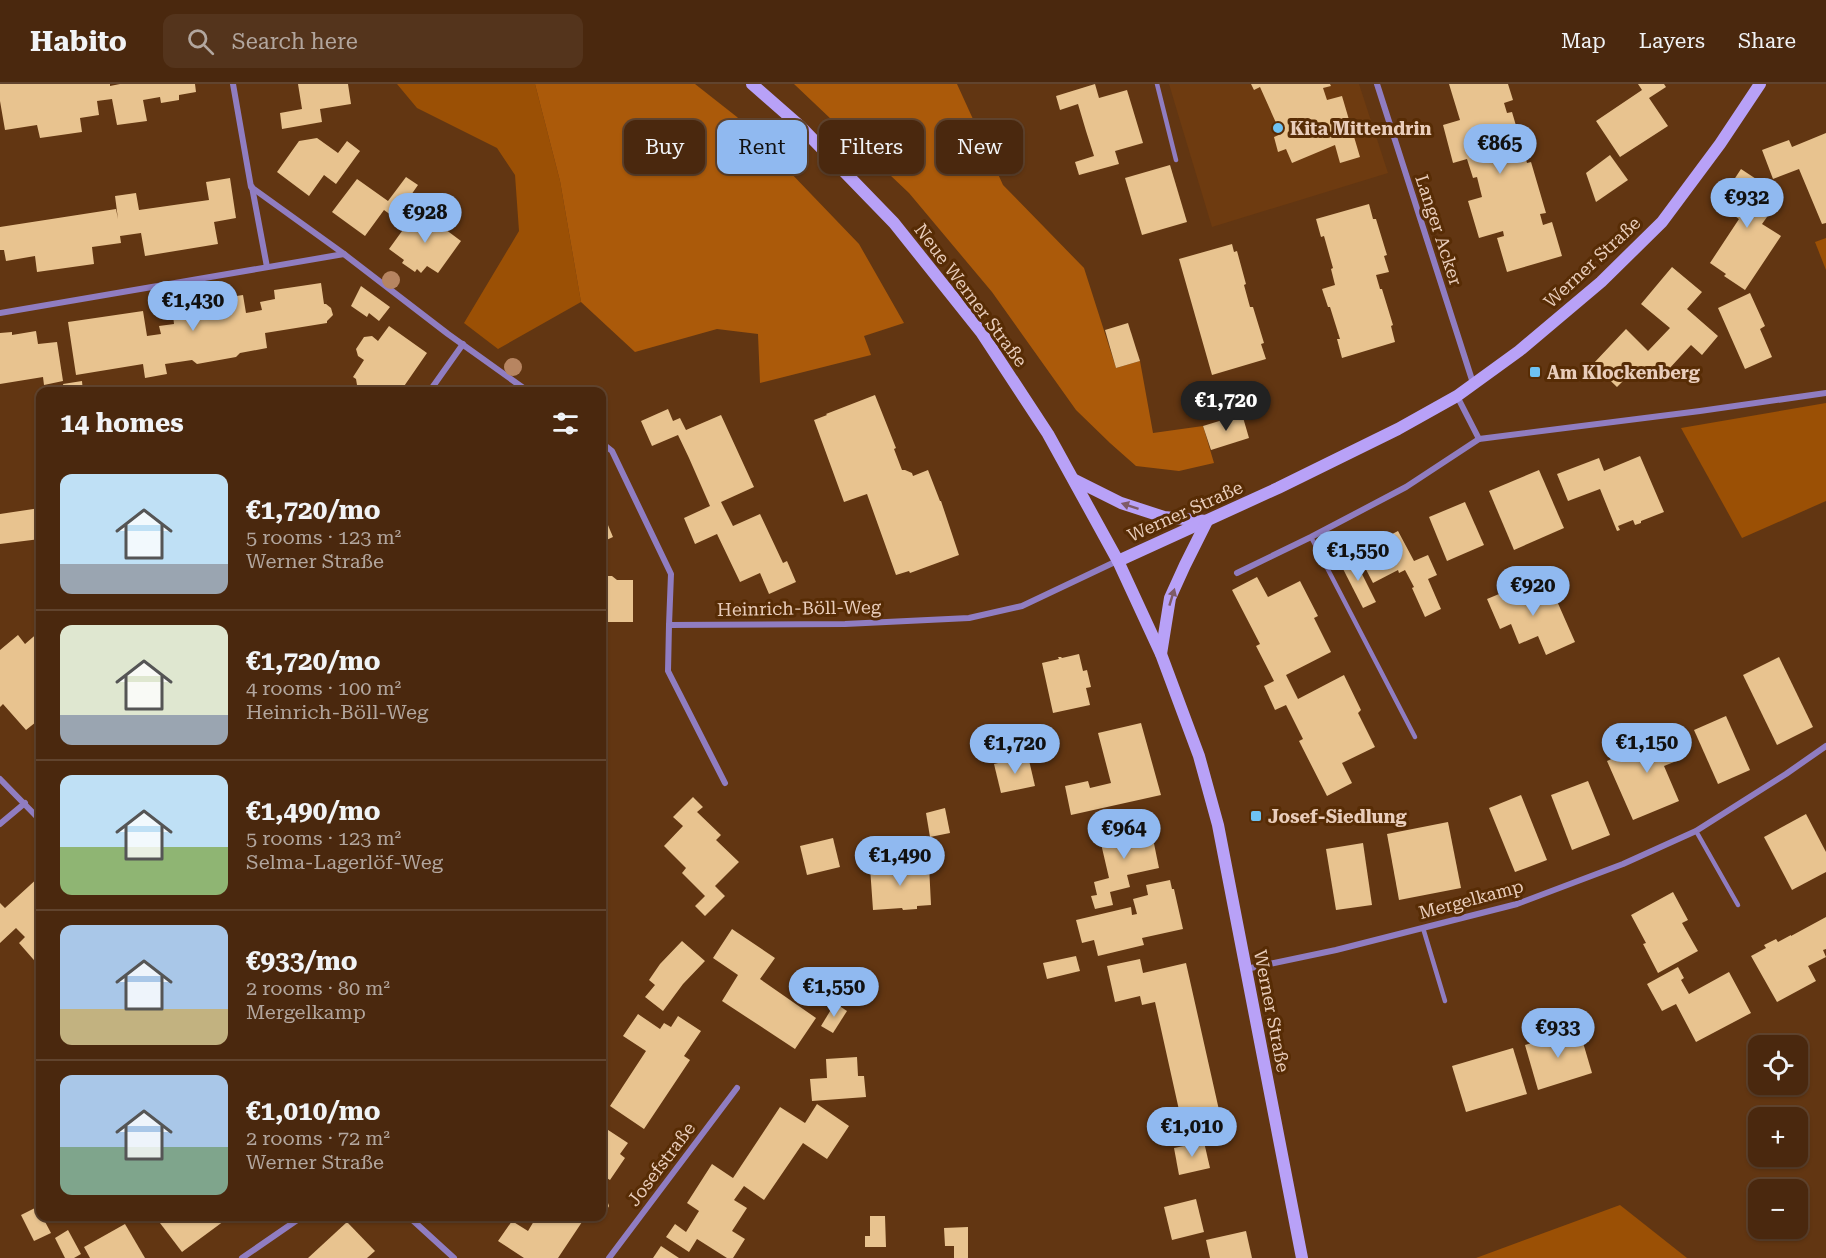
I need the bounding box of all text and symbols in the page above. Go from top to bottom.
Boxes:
search box [163,14,583,68]
text: Habito [30,25,127,58]
icon: search [184,25,217,58]
text: Search here [232,29,358,54]
text: Map [1561,29,1606,53]
text: Layers [1639,29,1705,53]
text: Share [1738,29,1796,53]
place label: Kita Mittendrin [1290,118,1432,139]
chip: Buy [624,120,705,174]
chip: Rent [717,120,807,174]
chip: Filters [819,120,924,174]
chip: New [936,120,1023,174]
marker: Kita Mittendrin [1271,121,1285,135]
pin: €865 [1464,124,1536,175]
text: €865 [1478,131,1522,155]
street label: Langer Acker [1411,172,1467,288]
pin: €932 [1711,178,1783,229]
text: €932 [1725,185,1769,209]
pin: €928 [389,193,461,244]
text: €928 [403,200,447,224]
street label: Werner Straße [1539,212,1645,312]
street label: Neue Werner Straße [910,219,1032,371]
pin: €1,430 [144,281,242,332]
text: €1,430 [162,288,224,312]
place label: Am Klockenberg [1547,362,1701,383]
marker: Am Klockenberg [1528,365,1542,379]
pin: €1,720 [1177,381,1275,432]
text: €1,720 [1195,388,1257,412]
icon: filters [549,407,582,440]
text: 14 homes [60,408,184,438]
street label: Werner Straße [1124,476,1246,546]
text: €1,720/mo [246,495,381,525]
icon: home [108,498,180,570]
one-way arrow [1121,501,1139,510]
text: 5 rooms · 123 m² [246,525,401,549]
pin: €1,550 [1309,531,1407,582]
text: €1,550 [1327,538,1389,562]
text: Werner Straße [246,549,384,573]
pin: €920 [1497,566,1569,617]
text: €920 [1511,573,1555,597]
one-way arrow [1168,588,1177,606]
street label: Heinrich-Böll-Weg [717,596,882,620]
text: €1,720/mo [246,646,381,676]
icon: home [108,649,180,721]
text: 4 rooms · 100 m² [246,676,401,700]
text: Heinrich-Böll-Weg [246,700,428,724]
pin: €1,150 [1598,723,1696,774]
pin: €1,720 [966,724,1064,775]
text: €1,150 [1616,730,1678,754]
text: €1,720 [984,731,1046,755]
text: €1,490/mo [246,796,381,826]
icon: home [108,799,180,871]
place label: Josef-Siedlung [1268,806,1408,827]
pin: €964 [1088,809,1160,860]
marker: Josef-Siedlung [1249,809,1263,823]
text: €964 [1102,816,1146,840]
text: 5 rooms · 123 m² [246,826,401,850]
pin: €1,490 [851,836,949,887]
text: €1,490 [869,843,931,867]
text: Selma-Lagerlöf-Weg [246,850,443,874]
street label: Mergelkamp [1416,875,1526,923]
text: €933/mo [246,946,358,976]
street label: Werner Straße [1250,948,1294,1074]
icon: home [108,949,180,1021]
pin: €1,550 [785,967,883,1018]
text: €1,550 [803,974,865,998]
text: 2 rooms · 80 m² [246,976,390,1000]
text: Mergelkamp [246,1000,366,1024]
pin: €933 [1522,1008,1594,1059]
text: €933 [1536,1015,1580,1039]
map controls [1748,1035,1808,1239]
button: locate [1748,1035,1808,1095]
text: €1,010/mo [246,1096,381,1126]
icon: home [108,1099,180,1171]
pin: €1,010 [1143,1107,1241,1158]
button: + [1748,1107,1808,1167]
text: €1,010 [1161,1114,1223,1138]
street label: Josefstraße [623,1118,699,1210]
text: 2 rooms · 72 m² [246,1126,390,1150]
text: Werner Straße [246,1150,384,1174]
button: − [1748,1179,1808,1239]

